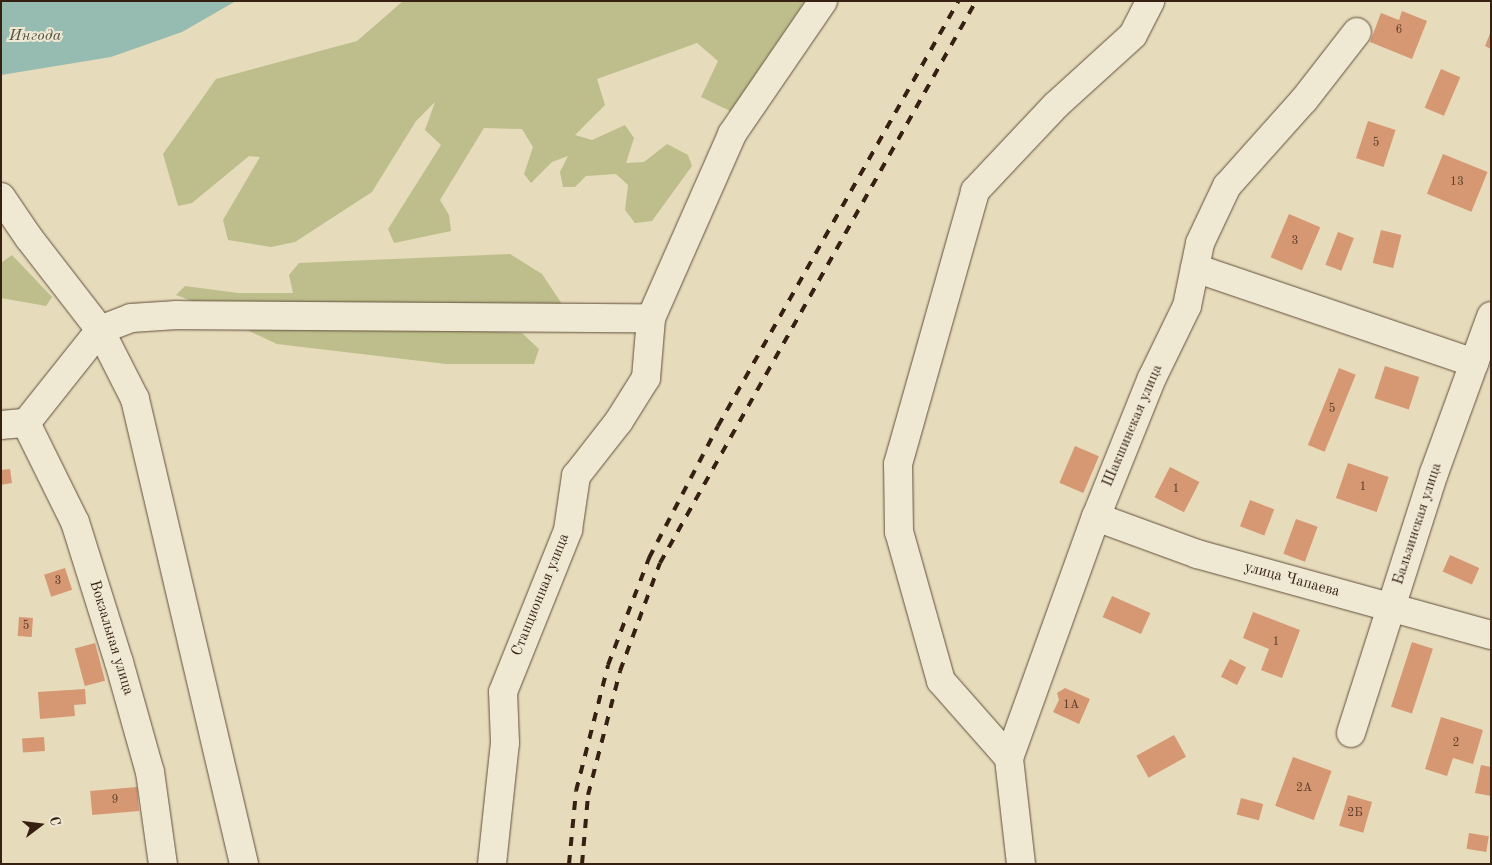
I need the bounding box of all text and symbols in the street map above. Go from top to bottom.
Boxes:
house number: 6 [1396,24,1402,38]
water label: Ингода [9,26,61,46]
house number: 5 [1373,137,1379,151]
house number: 13 [1450,176,1464,190]
house number: 3 [1292,235,1298,249]
street label: Шакшинская улица [1099,362,1167,490]
house number: 5 [1329,403,1335,417]
street label: Бальзинская улица [1390,461,1446,587]
house number: 1 [1360,481,1366,495]
house number: 1 [1173,483,1179,497]
street label: Станционная улица [508,531,574,659]
street label: улица Чапаева [1242,559,1342,601]
house number: 3 [55,575,61,589]
street label: Вокзальная улица [85,578,137,698]
house number: 5 [23,620,29,634]
house number: 1 [1273,636,1279,650]
house number: 1А [1063,699,1079,713]
house number: 2 [1453,737,1459,751]
house number: 2А [1296,782,1312,796]
house number: 9 [112,794,118,808]
north arrow [15,800,65,850]
house number: 2Б [1347,807,1363,821]
text: С [47,815,62,827]

